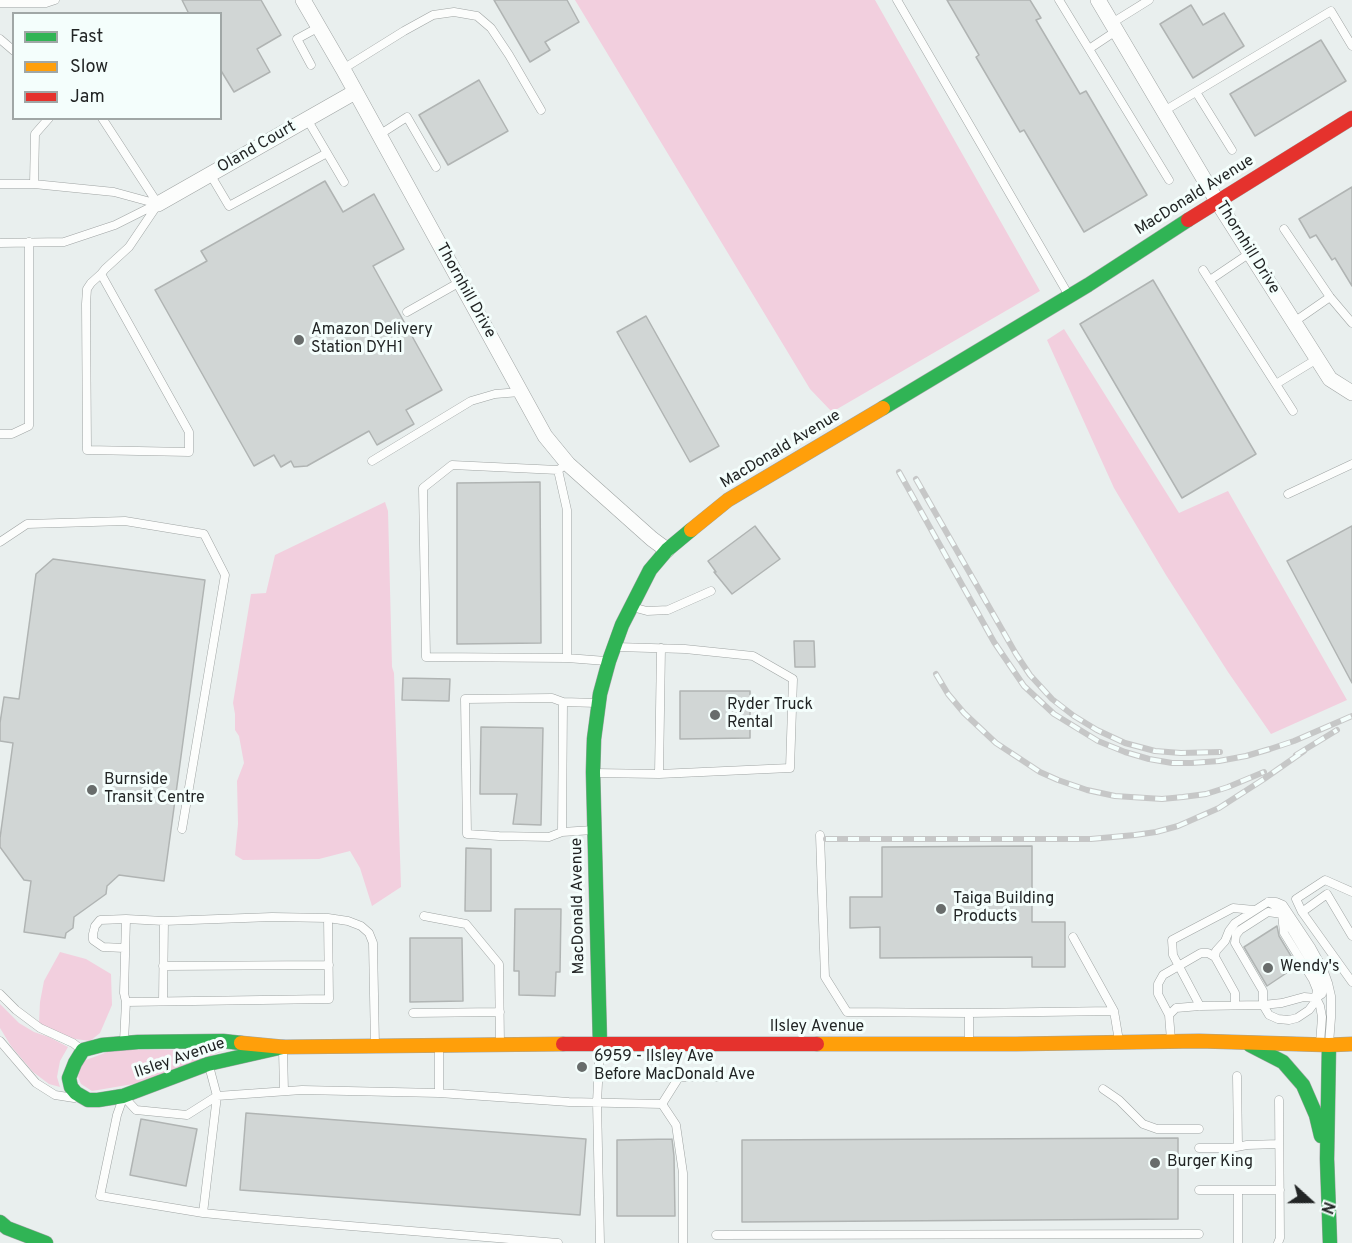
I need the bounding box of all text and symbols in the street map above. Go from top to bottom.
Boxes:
legend [12,12,222,120]
text: Fast [70,26,103,49]
text: Slow [70,56,108,79]
text: Jam [70,86,105,109]
street label: Oland Court [214,118,300,178]
street label: MacDonald Avenue [1132,152,1258,240]
street label: Thornhill Drive [1211,198,1283,298]
street label: Thornhill Drive [431,240,499,342]
place label: Amazon Delivery Station DYH1 [311,321,433,359]
marker: Amazon Delivery Station DYH1 [292,333,306,347]
street label: MacDonald Avenue [718,407,844,493]
place label: Ryder Truck Rental [727,696,813,734]
marker: Ryder Truck Rental [708,708,722,722]
place label: Burnside Transit Centre [104,771,205,809]
marker: Burnside Transit Centre [85,783,99,797]
street label: MacDonald Avenue [568,838,590,974]
place label: Taiga Building Products [953,890,1054,928]
marker: Taiga Building Products [934,902,948,916]
place label: Wendy's [1280,958,1340,978]
marker: Wendy's [1261,961,1275,975]
street label: Ilsley Avenue [770,1018,864,1038]
street label: Ilsley Avenue [132,1035,228,1083]
place label: 6959 - Ilsley Ave Before MacDonald Ave [594,1048,755,1086]
marker: 6959 - Ilsley Ave Before MacDonald Ave [575,1060,589,1074]
place label: Burger King [1167,1153,1253,1173]
marker: Burger King [1148,1156,1162,1170]
north arrow [1280,1171,1340,1231]
text: N [1315,1198,1338,1216]

